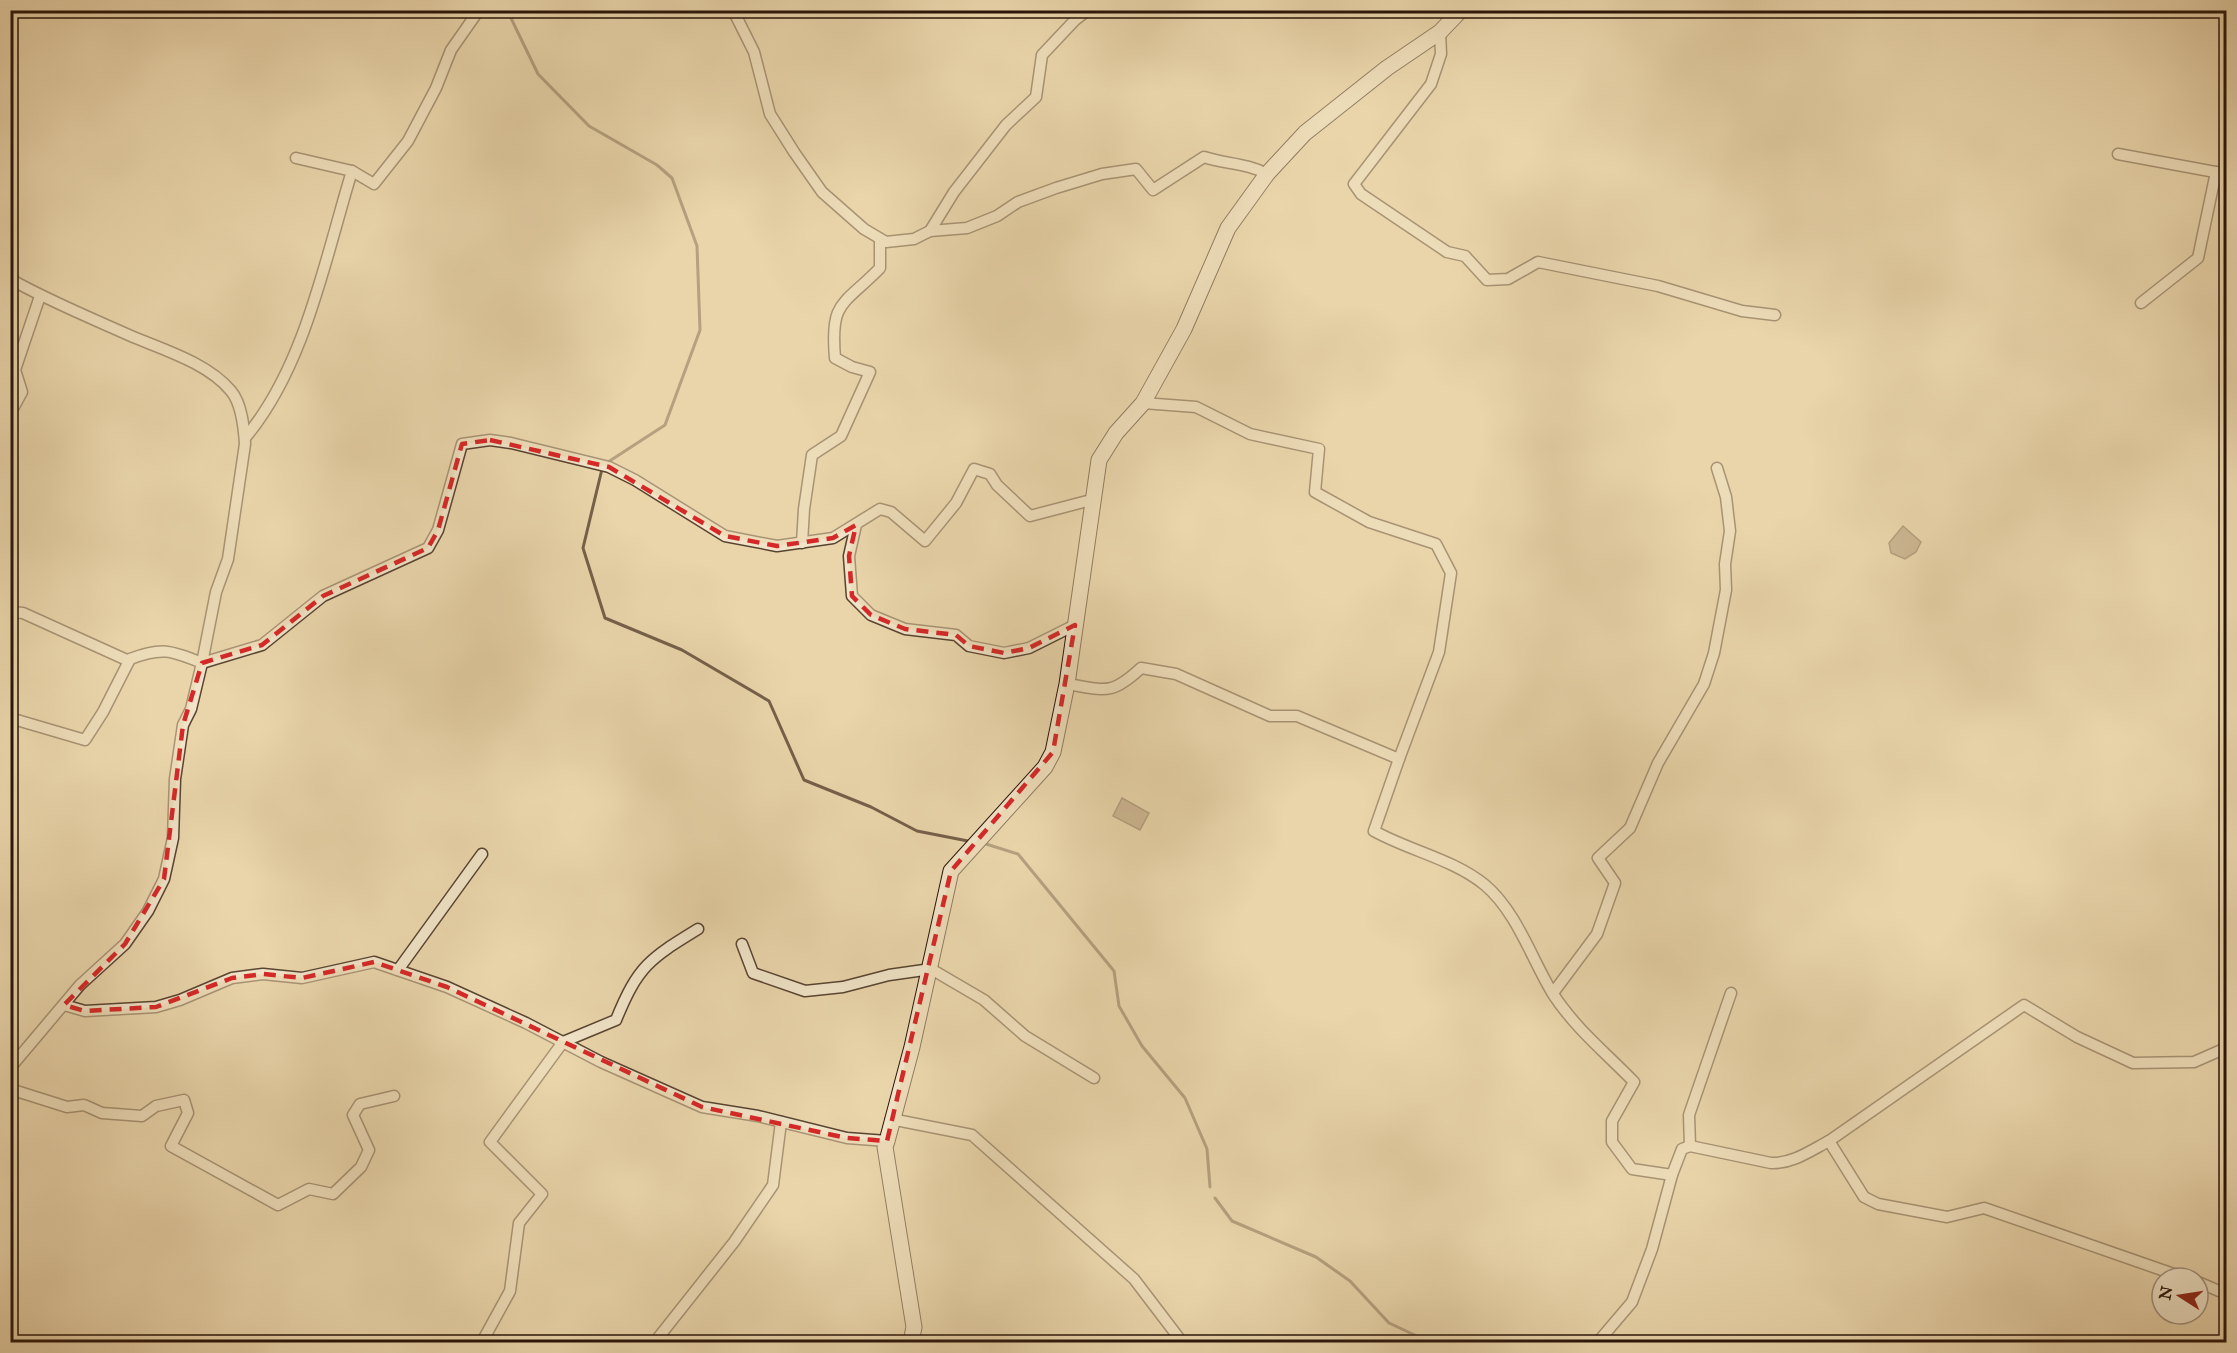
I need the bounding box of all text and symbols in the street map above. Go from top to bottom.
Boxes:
north arrow [2150,1266,2210,1326]
text: N [2155,1284,2177,1302]

